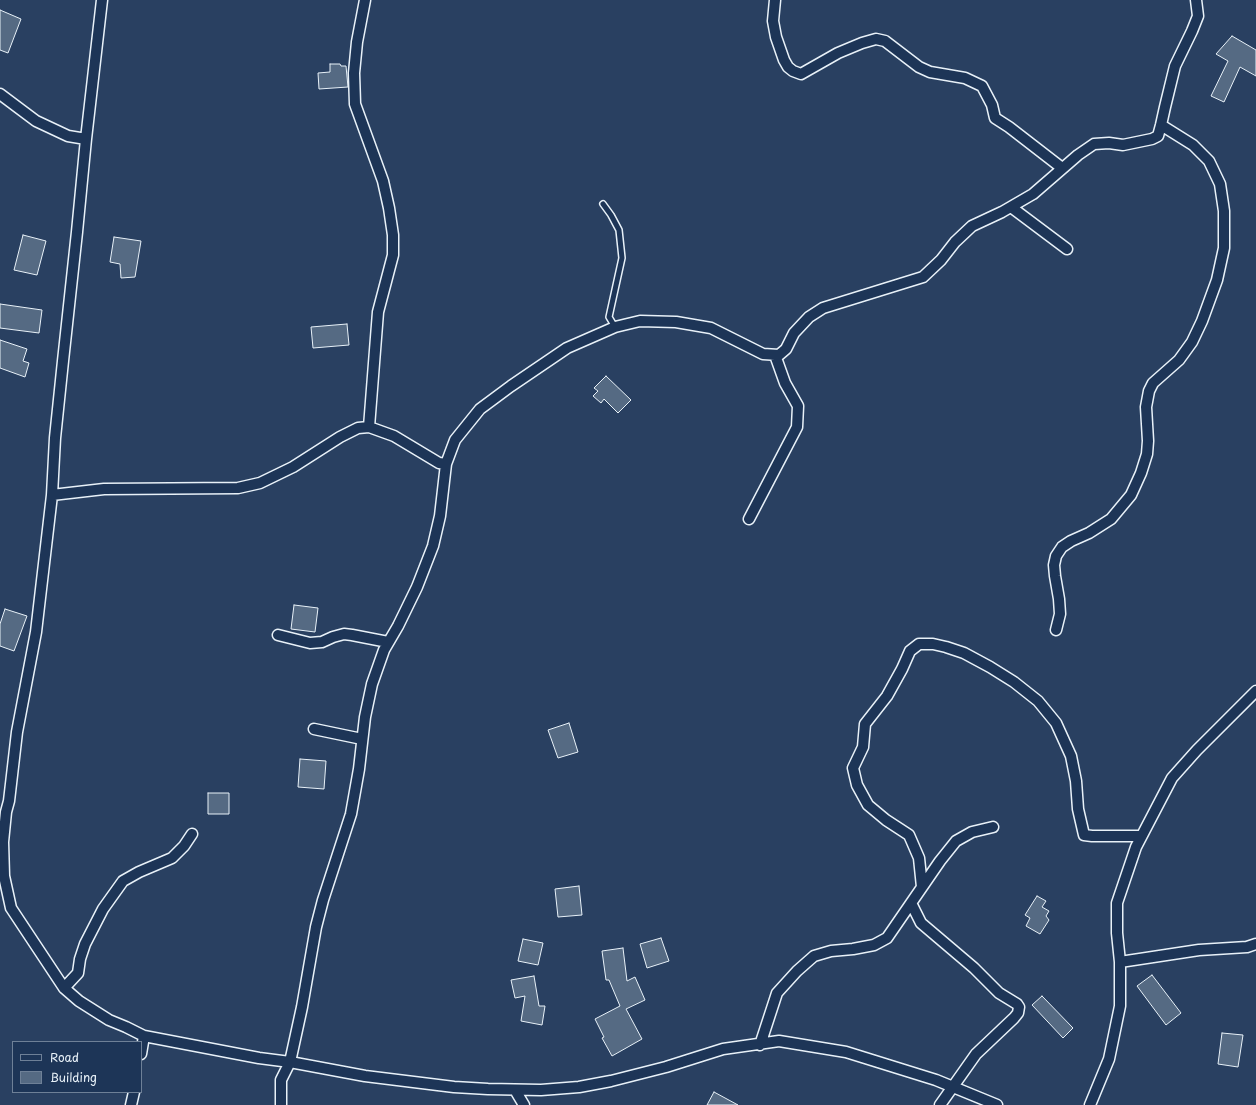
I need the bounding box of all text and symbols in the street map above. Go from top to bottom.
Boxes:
legend [12,1041,142,1093]
text: Road [50,1048,79,1066]
text: Building [50,1068,97,1086]

